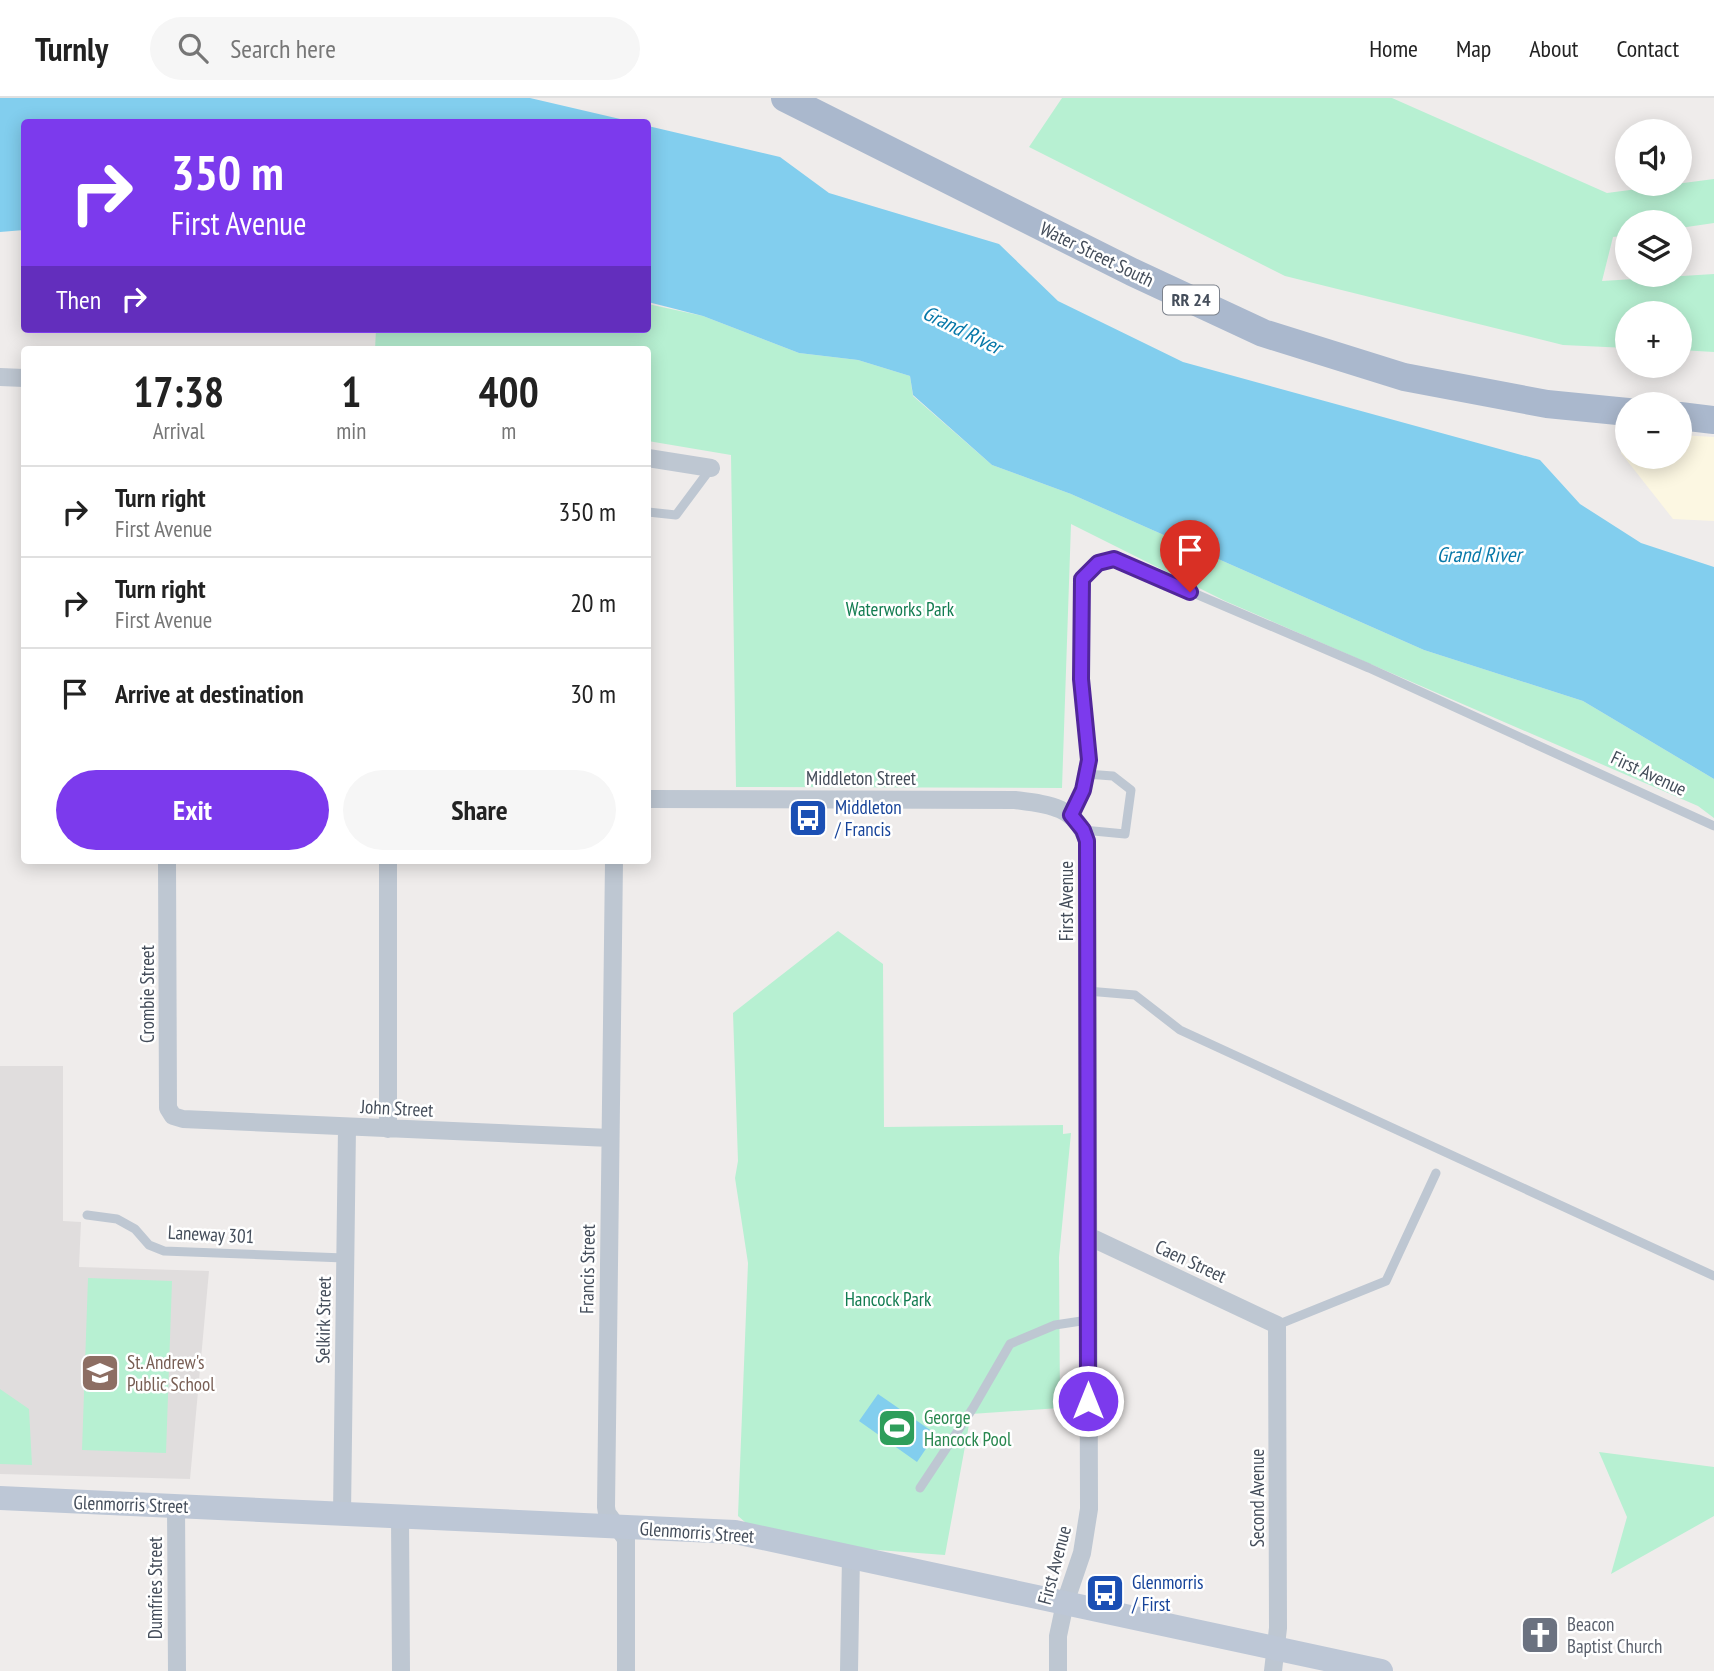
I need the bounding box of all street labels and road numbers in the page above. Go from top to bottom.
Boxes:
street label: Water Street South [1036,216,1158,292]
road number: RR 24 [1163,286,1219,314]
street label: First Avenue [1607,745,1691,801]
street label: Middleton Street [806,766,917,790]
street label: First Avenue [1054,861,1078,941]
street label: Crombie Street [135,944,159,1043]
street label: John Street [359,1094,435,1122]
street label: Laneway 301 [167,1220,255,1248]
street label: Francis Street [574,1223,600,1314]
street label: Caen Street [1152,1234,1231,1288]
street label: Selkirk Street [310,1275,336,1364]
street label: Second Avenue [1245,1449,1269,1547]
street label: Glenmorris Street [73,1490,190,1518]
street label: Glenmorris Street [639,1516,756,1548]
street label: First Avenue [1032,1523,1076,1607]
street label: Dumfries Street [143,1536,167,1639]

